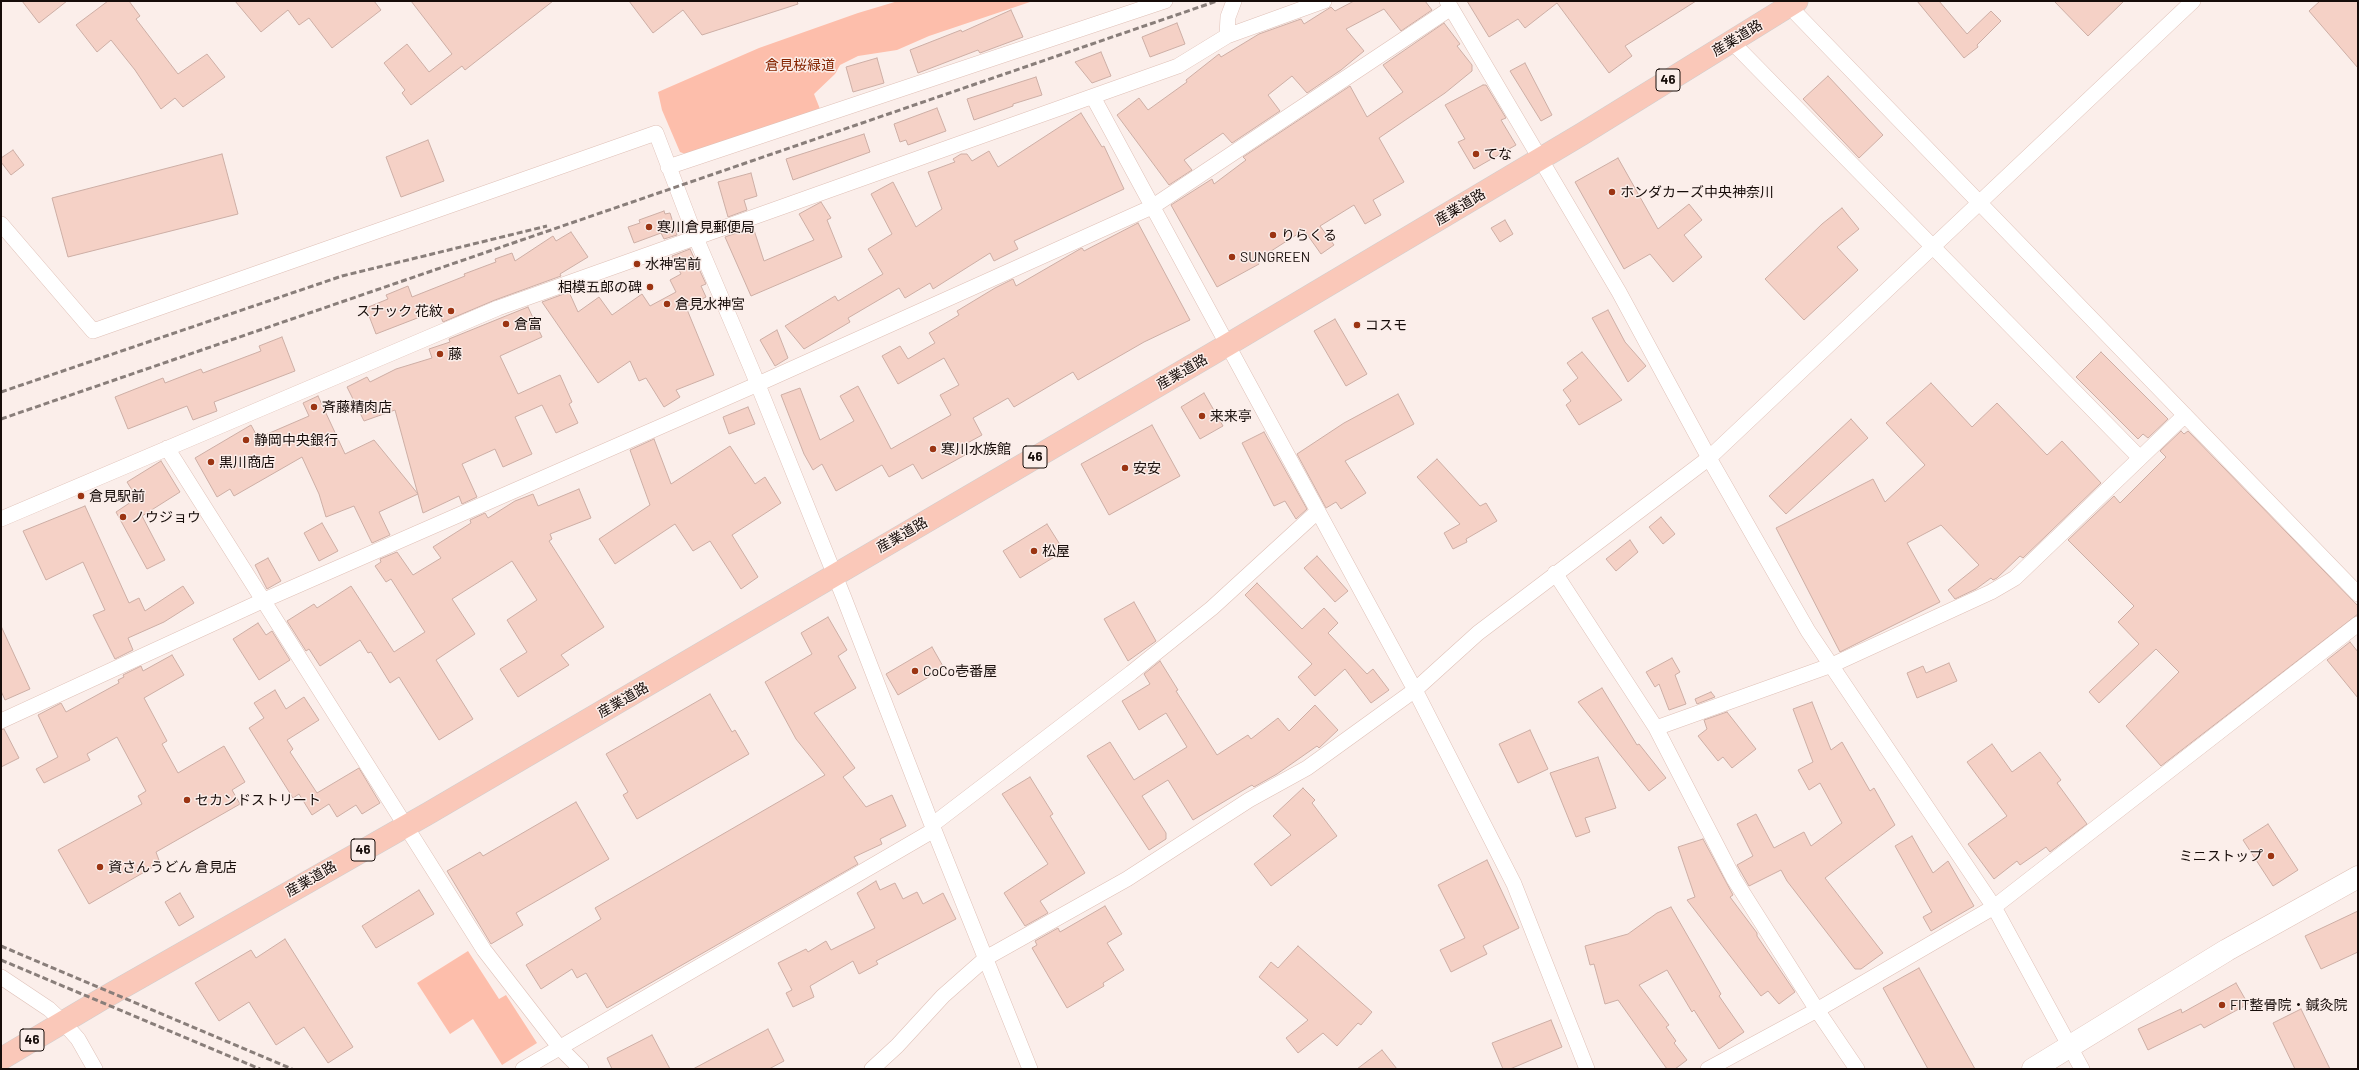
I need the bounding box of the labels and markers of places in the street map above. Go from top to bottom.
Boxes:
place label: てな [1484,146,1512,162]
marker: てな [1471,149,1481,159]
place label: ホンダカーズ中央神奈川 [1620,184,1774,200]
marker: ホンダカーズ中央神奈川 [1607,187,1617,197]
place label: 寒川倉見郵便局 [657,219,755,235]
marker: 寒川倉見郵便局 [644,222,654,232]
place label: りらくる [1281,227,1337,243]
marker: りらくる [1268,230,1278,240]
place label: SUNGREEN [1240,249,1310,265]
marker: SUNGREEN [1227,252,1237,262]
place label: 水神宮前 [645,256,701,272]
marker: 水神宮前 [632,259,642,269]
place label: 相模五郎の碑 [558,279,642,295]
marker: 相模五郎の碑 [645,282,655,292]
place label: 倉見水神宮 [675,296,745,312]
marker: 倉見水神宮 [662,299,672,309]
place label: スナック 花紋 [356,303,443,319]
marker: スナック 花紋 [446,306,456,316]
place label: 倉富 [514,316,542,332]
place label: コスモ [1365,317,1407,333]
marker: 倉富 [501,319,511,329]
marker: コスモ [1352,320,1362,330]
place label: 藤 [448,346,462,362]
marker: 藤 [435,349,445,359]
place label: 斉藤精肉店 [322,399,392,415]
marker: 斉藤精肉店 [309,402,319,412]
place label: 来来亭 [1210,408,1252,424]
marker: 来来亭 [1197,411,1207,421]
place label: 静岡中央銀行 [254,432,338,448]
marker: 静岡中央銀行 [241,435,251,445]
place label: 寒川水族館 [941,441,1011,457]
marker: 寒川水族館 [928,444,938,454]
place label: 黒川商店 [219,454,275,470]
marker: 黒川商店 [206,457,216,467]
place label: 安安 [1133,460,1161,476]
marker: 安安 [1120,463,1130,473]
place label: 倉見駅前 [89,488,145,504]
marker: 倉見駅前 [76,491,86,501]
place label: ノウジョウ [131,509,201,525]
marker: ノウジョウ [118,512,128,522]
place label: 松屋 [1042,543,1070,559]
marker: 松屋 [1029,546,1039,556]
place label: CoCo壱番屋 [923,663,997,679]
marker: CoCo壱番屋 [910,666,920,676]
place label: セカンドストリート [195,792,321,808]
marker: セカンドストリート [182,795,192,805]
place label: ミニストップ [2179,848,2263,864]
marker: ミニストップ [2266,851,2276,861]
place label: 資さんうどん 倉見店 [108,859,237,875]
marker: 資さんうどん 倉見店 [95,862,105,872]
place label: FIT整骨院・鍼灸院 [2230,997,2348,1013]
marker: FIT整骨院・鍼灸院 [2217,1000,2227,1010]

